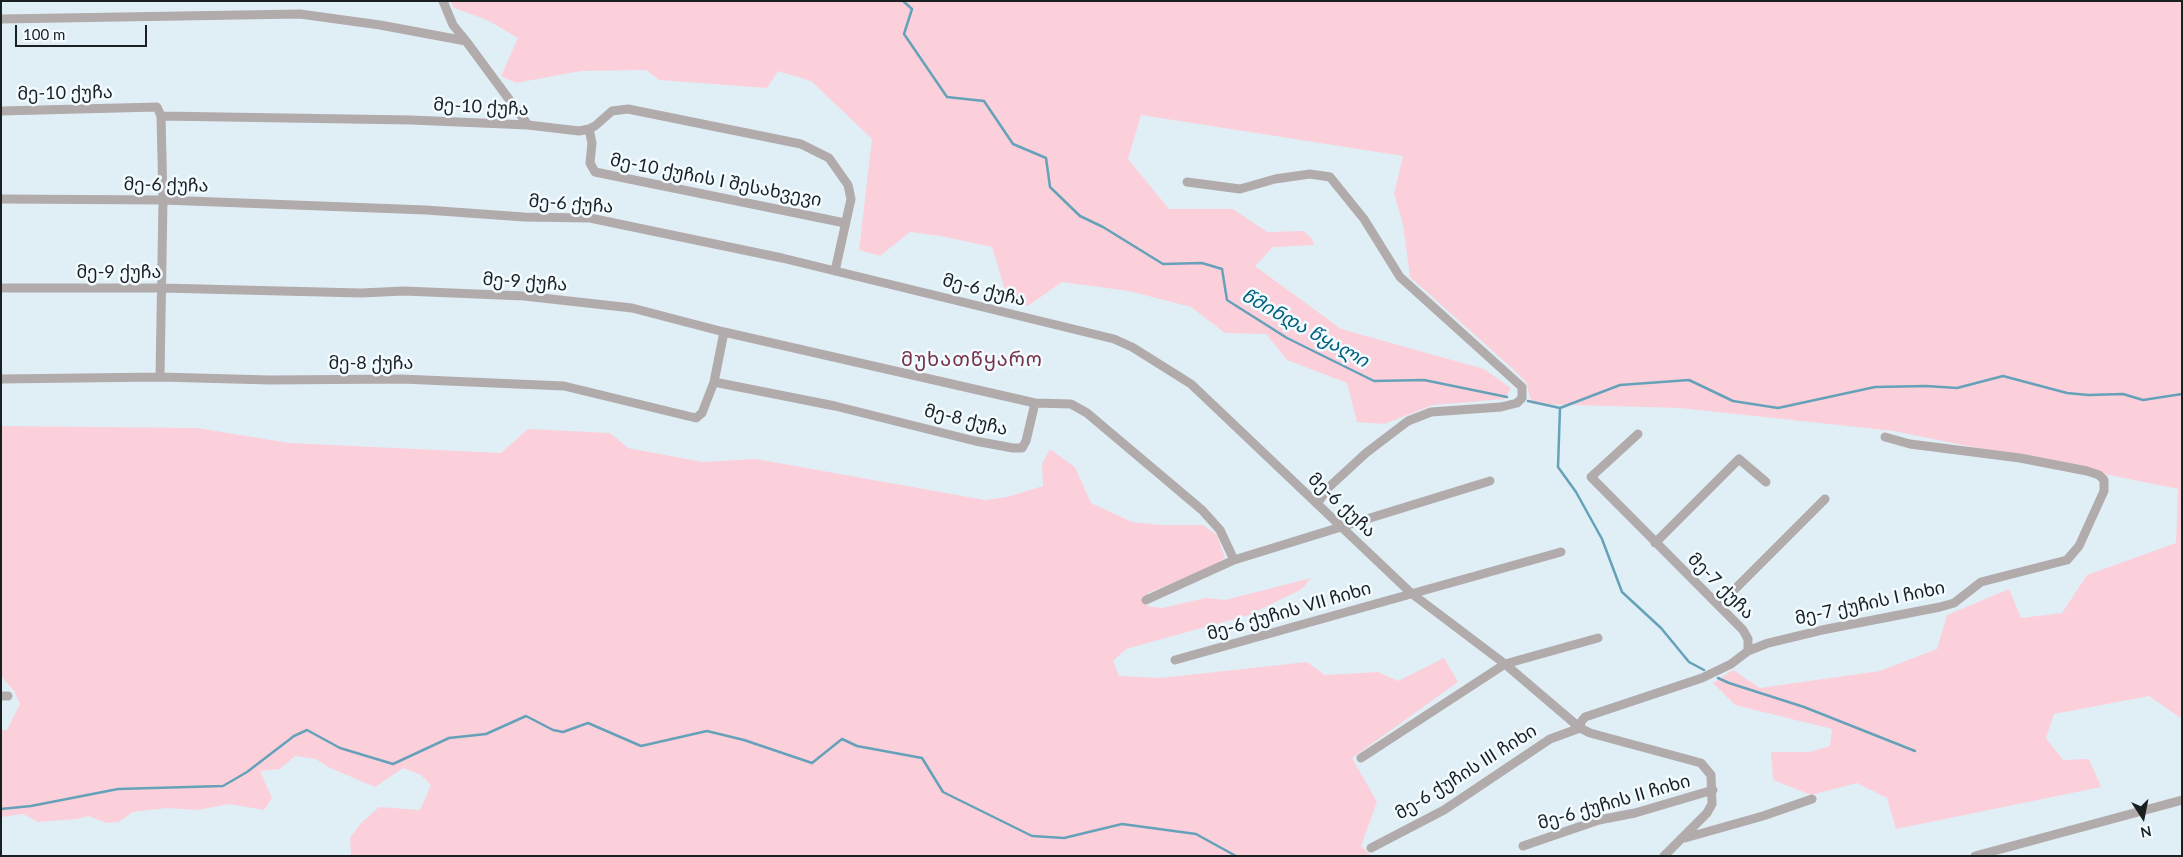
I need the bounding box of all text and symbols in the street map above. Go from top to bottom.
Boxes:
scale bar [18,15,150,47]
text: 100 m [23,25,65,43]
street label: მე-10 ქუჩა [17,81,113,105]
street label: მე-10 ქუჩა [433,94,529,120]
street label: მე-10 ქუჩის I შესახვევი [608,149,824,211]
street label: მე-6 ქუჩა [123,173,209,197]
street label: მე-6 ქუჩა [528,190,614,218]
street label: მე-9 ქუჩა [77,261,161,283]
street label: მე-9 ქუჩა [482,268,568,296]
street label: მე-6 ქუჩა [940,269,1028,311]
water label: წმინდა წყალი [1237,284,1373,372]
district label: მუხათწყარო [900,348,1044,372]
street label: მე-8 ქუჩა [329,352,413,374]
street label: მე-8 ქუჩა [922,400,1010,440]
street label: მე-6 ქუჩა [1304,468,1380,542]
street label: მე-7 ქუჩა [1683,548,1759,624]
street label: მე-6 ქუჩის VII ჩიხი [1204,577,1374,645]
street label: მე-7 ქუჩის I ჩიხი [1793,577,1947,629]
street label: მე-6 ქუჩის III ჩიხი [1391,720,1541,824]
street label: მე-6 ქუჩის II ჩიხი [1535,770,1693,834]
north arrow [2118,792,2168,842]
text: N [2139,823,2153,842]

